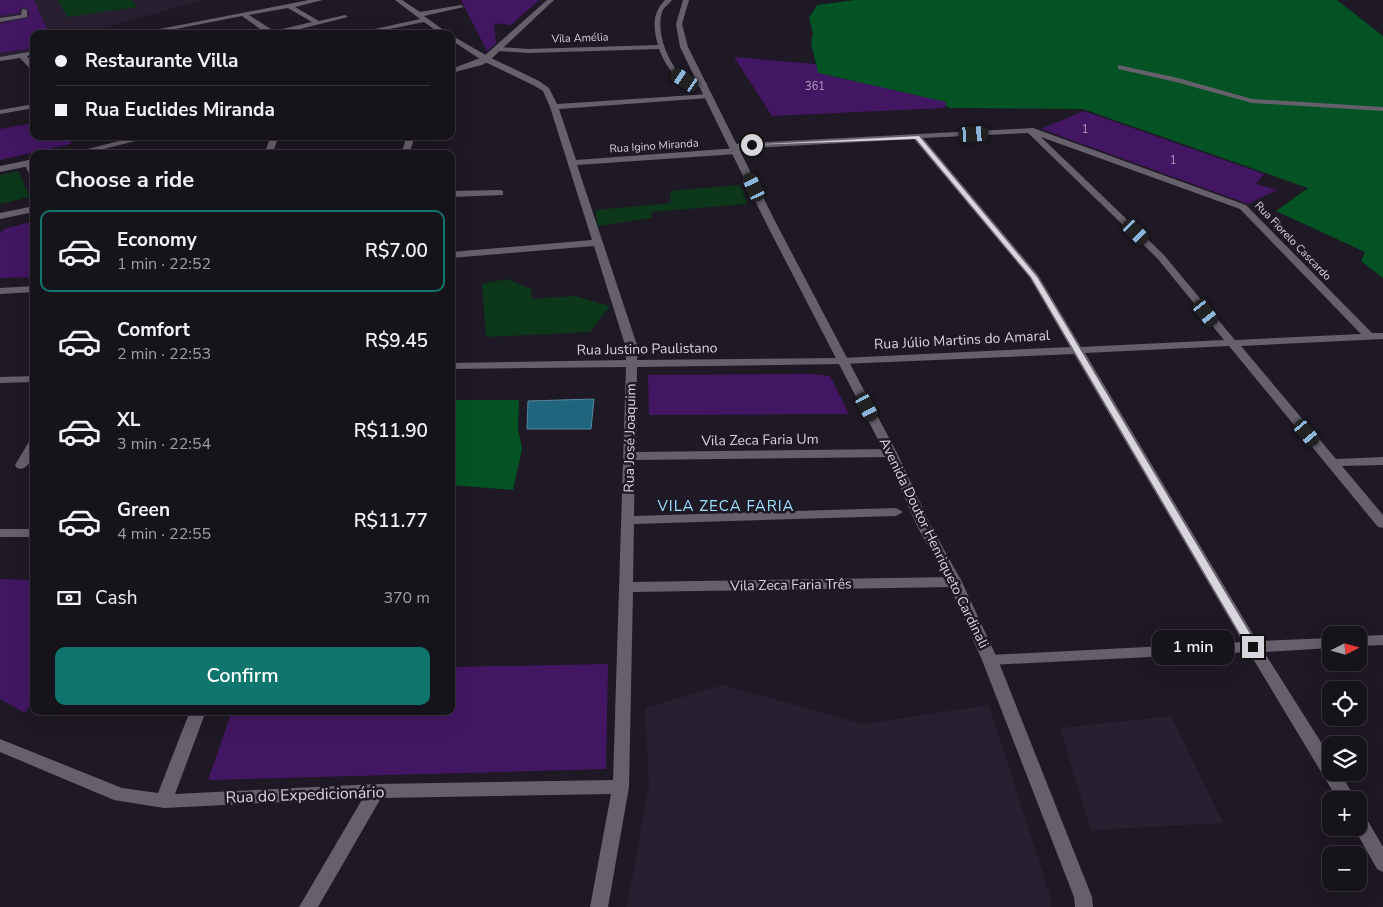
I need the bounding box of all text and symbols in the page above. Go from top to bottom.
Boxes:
street label: Vila Amélia [550,30,609,47]
text: Restaurante Villa [85,48,238,74]
car [668,65,701,95]
house number: 361 [805,79,825,94]
text: Rua Euclides Miranda [85,97,275,123]
house number: 1 [1082,122,1088,137]
car [958,126,989,142]
route start [741,134,763,156]
street label: Rua Igino Miranda [609,135,699,157]
house number: 1 [1170,153,1176,168]
text: Choose a ride [55,165,194,195]
car [740,170,767,204]
street label: Rua Fiorelo Cascardo [1251,198,1335,284]
car [1120,216,1152,248]
text: Economy [117,227,197,253]
icon: car [57,229,102,274]
text: R$7.00 [365,238,428,264]
text: 1 min · 22:52 [117,253,211,275]
car [1190,297,1221,329]
text: Comfort [117,317,190,343]
icon: car [57,319,102,364]
street label: Rua Júlio Martins do Amaral [873,326,1051,354]
text: R$9.45 [365,328,428,354]
street label: Rua Justino Paulistano [577,338,718,360]
text: 2 min · 22:53 [117,343,211,365]
street label: Rua José Joaquim [620,383,640,493]
car [853,390,880,424]
text: XL [117,407,140,433]
icon: car [57,409,102,454]
car [1291,417,1322,449]
text: R$11.90 [354,418,428,444]
street label: Vila Zeca Faria Um [700,429,819,451]
text: 3 min · 22:54 [117,433,211,455]
street label: Avenida Doutor Henriqueto Cardinali [875,435,993,651]
district label: VILA ZECA FARIA [656,496,795,516]
text: Green [117,497,170,523]
icon: car [57,499,102,544]
text: R$11.77 [354,508,428,534]
text: 4 min · 22:55 [117,523,211,545]
street label: Vila Zeca Faria Três [729,574,852,596]
icon: cash [55,584,83,612]
text: Cash [95,585,137,611]
text: 370 m [383,587,430,609]
north arrow [1322,626,1368,671]
map controls [1322,626,1367,891]
callout: 1 min [1153,630,1236,664]
text: 1 min [1173,636,1213,658]
route end [1242,636,1264,658]
button: Confirm [55,647,430,705]
button: locate [1322,681,1367,726]
button: layers [1322,736,1367,781]
street label: Rua do Expedicionário [225,781,385,809]
button: + [1322,791,1367,836]
button: − [1322,846,1367,891]

